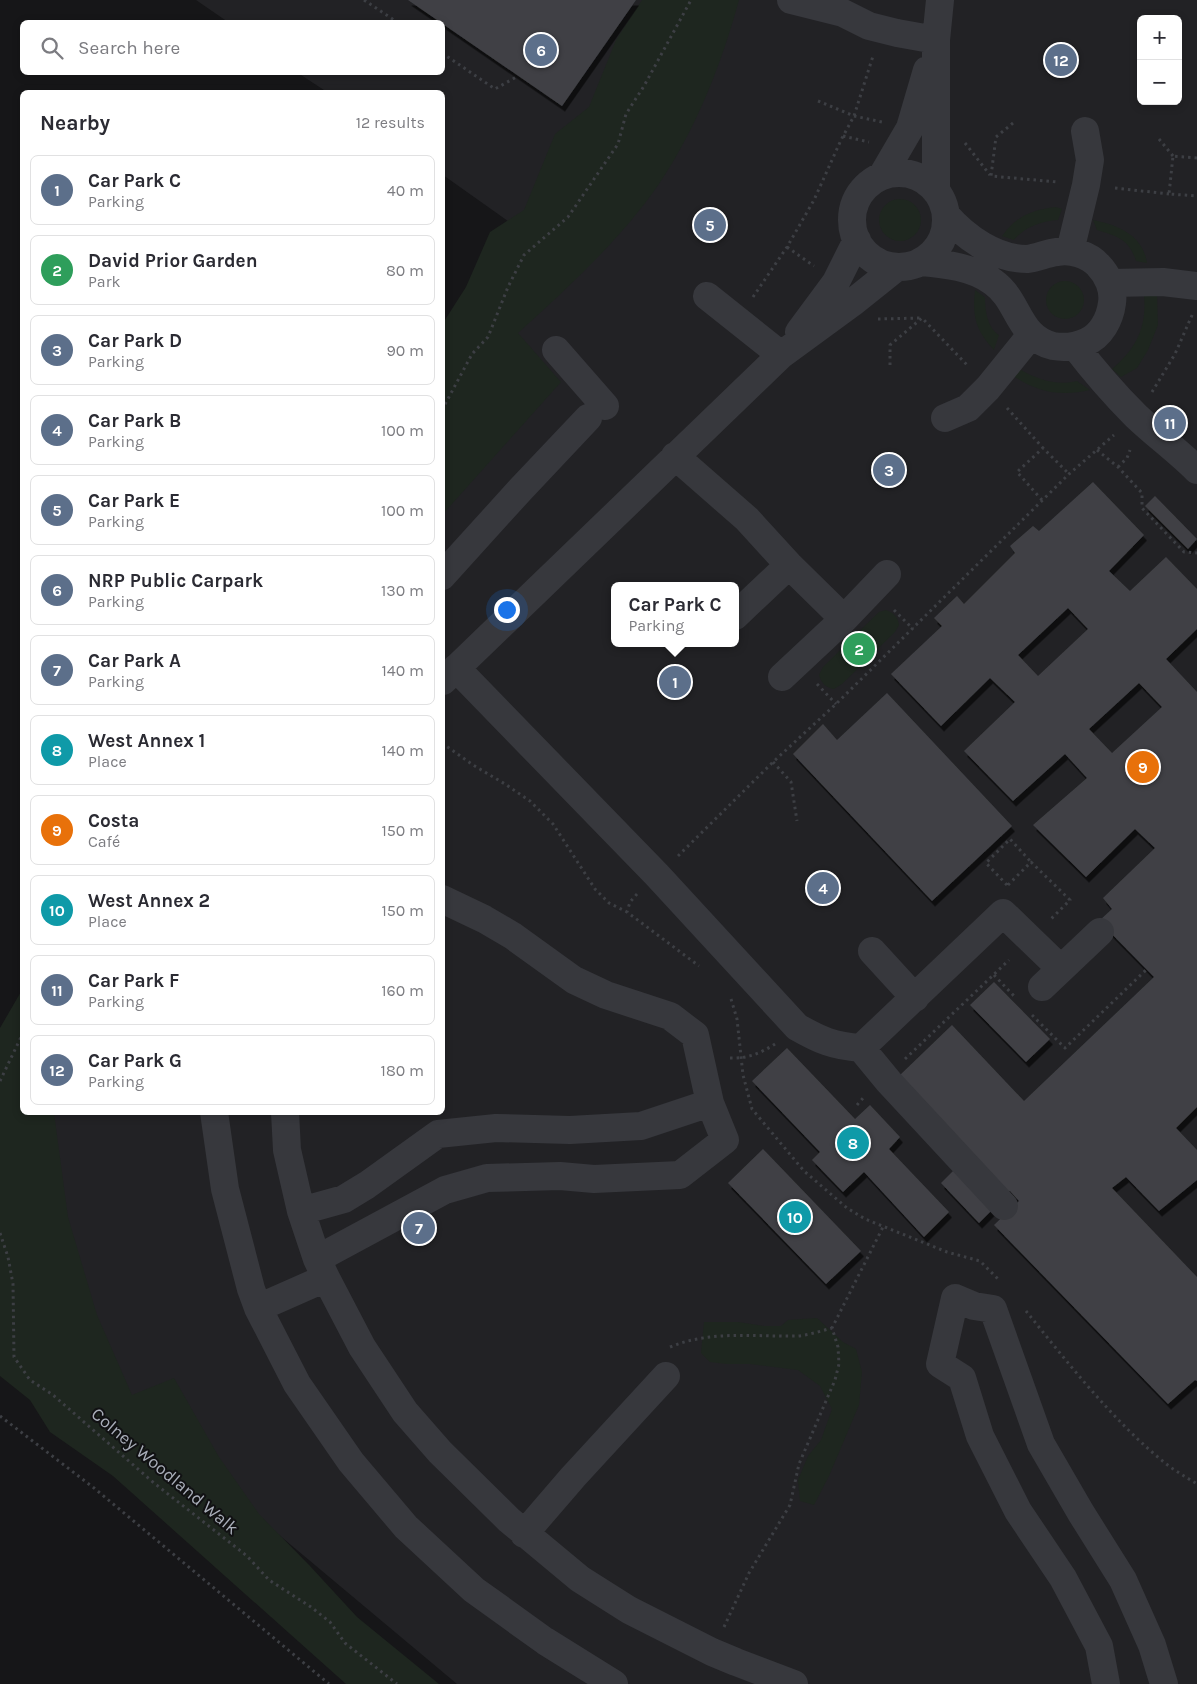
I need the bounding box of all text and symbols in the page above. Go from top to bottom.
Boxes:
map controls [1137,15,1182,105]
button: + [1137,15,1182,60]
search box [20,20,445,75]
pin: 6 [525,31,557,69]
icon: search [38,34,66,62]
text: Search here [78,37,180,59]
pin: 12 [1045,41,1077,79]
button: − [1137,60,1182,105]
text: Nearby [40,111,110,135]
text: 12 results [356,113,425,132]
text: Car Park C [88,170,181,192]
text: 1 [54,181,60,200]
text: 40 m [387,181,424,200]
text: Parking [88,192,144,211]
pin: 5 [694,206,726,244]
text: David Prior Garden [88,250,257,272]
text: 2 [52,261,62,280]
text: 80 m [386,261,424,280]
text: Park [88,272,120,291]
text: Car Park D [88,330,182,352]
text: 3 [52,341,62,360]
text: 90 m [386,341,424,360]
text: Parking [88,352,144,371]
pin: 11 [1154,404,1186,442]
text: Car Park B [88,410,181,432]
text: 4 [52,421,62,440]
text: 100 m [381,421,424,440]
text: Parking [88,432,144,451]
pin: 3 [873,451,905,489]
text: Car Park E [88,490,180,512]
text: 5 [52,501,62,520]
text: 100 m [381,501,424,520]
text: Parking [88,512,144,531]
text: NRP Public Carpark [88,570,263,592]
text: 6 [52,581,62,600]
text: 130 m [381,581,424,600]
popup [611,582,739,647]
text: Parking [88,592,144,611]
text: Car Park C [628,594,722,616]
your location [494,597,520,623]
text: Parking [628,616,684,635]
pin: 2 [843,630,875,668]
text: Car Park A [88,650,181,672]
text: 7 [53,661,61,680]
text: 140 m [382,661,424,680]
pin: 1 [659,663,691,701]
text: Parking [88,672,144,691]
text: West Annex 1 [88,730,205,752]
text: 8 [52,741,62,760]
text: 140 m [382,741,424,760]
pin: 9 [1127,748,1159,786]
text: Place [88,752,127,771]
text: Costa [88,810,139,832]
text: 9 [52,821,62,840]
text: 150 m [381,821,424,840]
text: Café [88,832,120,851]
pin: 4 [807,869,839,907]
text: West Annex 2 [88,890,210,912]
text: 10 [49,901,65,920]
text: 150 m [381,901,424,920]
text: Place [88,912,127,931]
text: Car Park F [88,970,179,992]
text: 11 [51,981,63,1000]
text: 160 m [381,981,424,1000]
text: Parking [88,992,144,1011]
text: Car Park G [88,1050,182,1072]
text: 12 [49,1061,65,1080]
text: 180 m [381,1061,424,1080]
text: Parking [88,1072,144,1091]
pin: 8 [837,1124,869,1162]
pin: 10 [779,1198,811,1236]
pin: 7 [403,1209,435,1247]
street label: Colney Woodland Walk [87,1403,243,1539]

